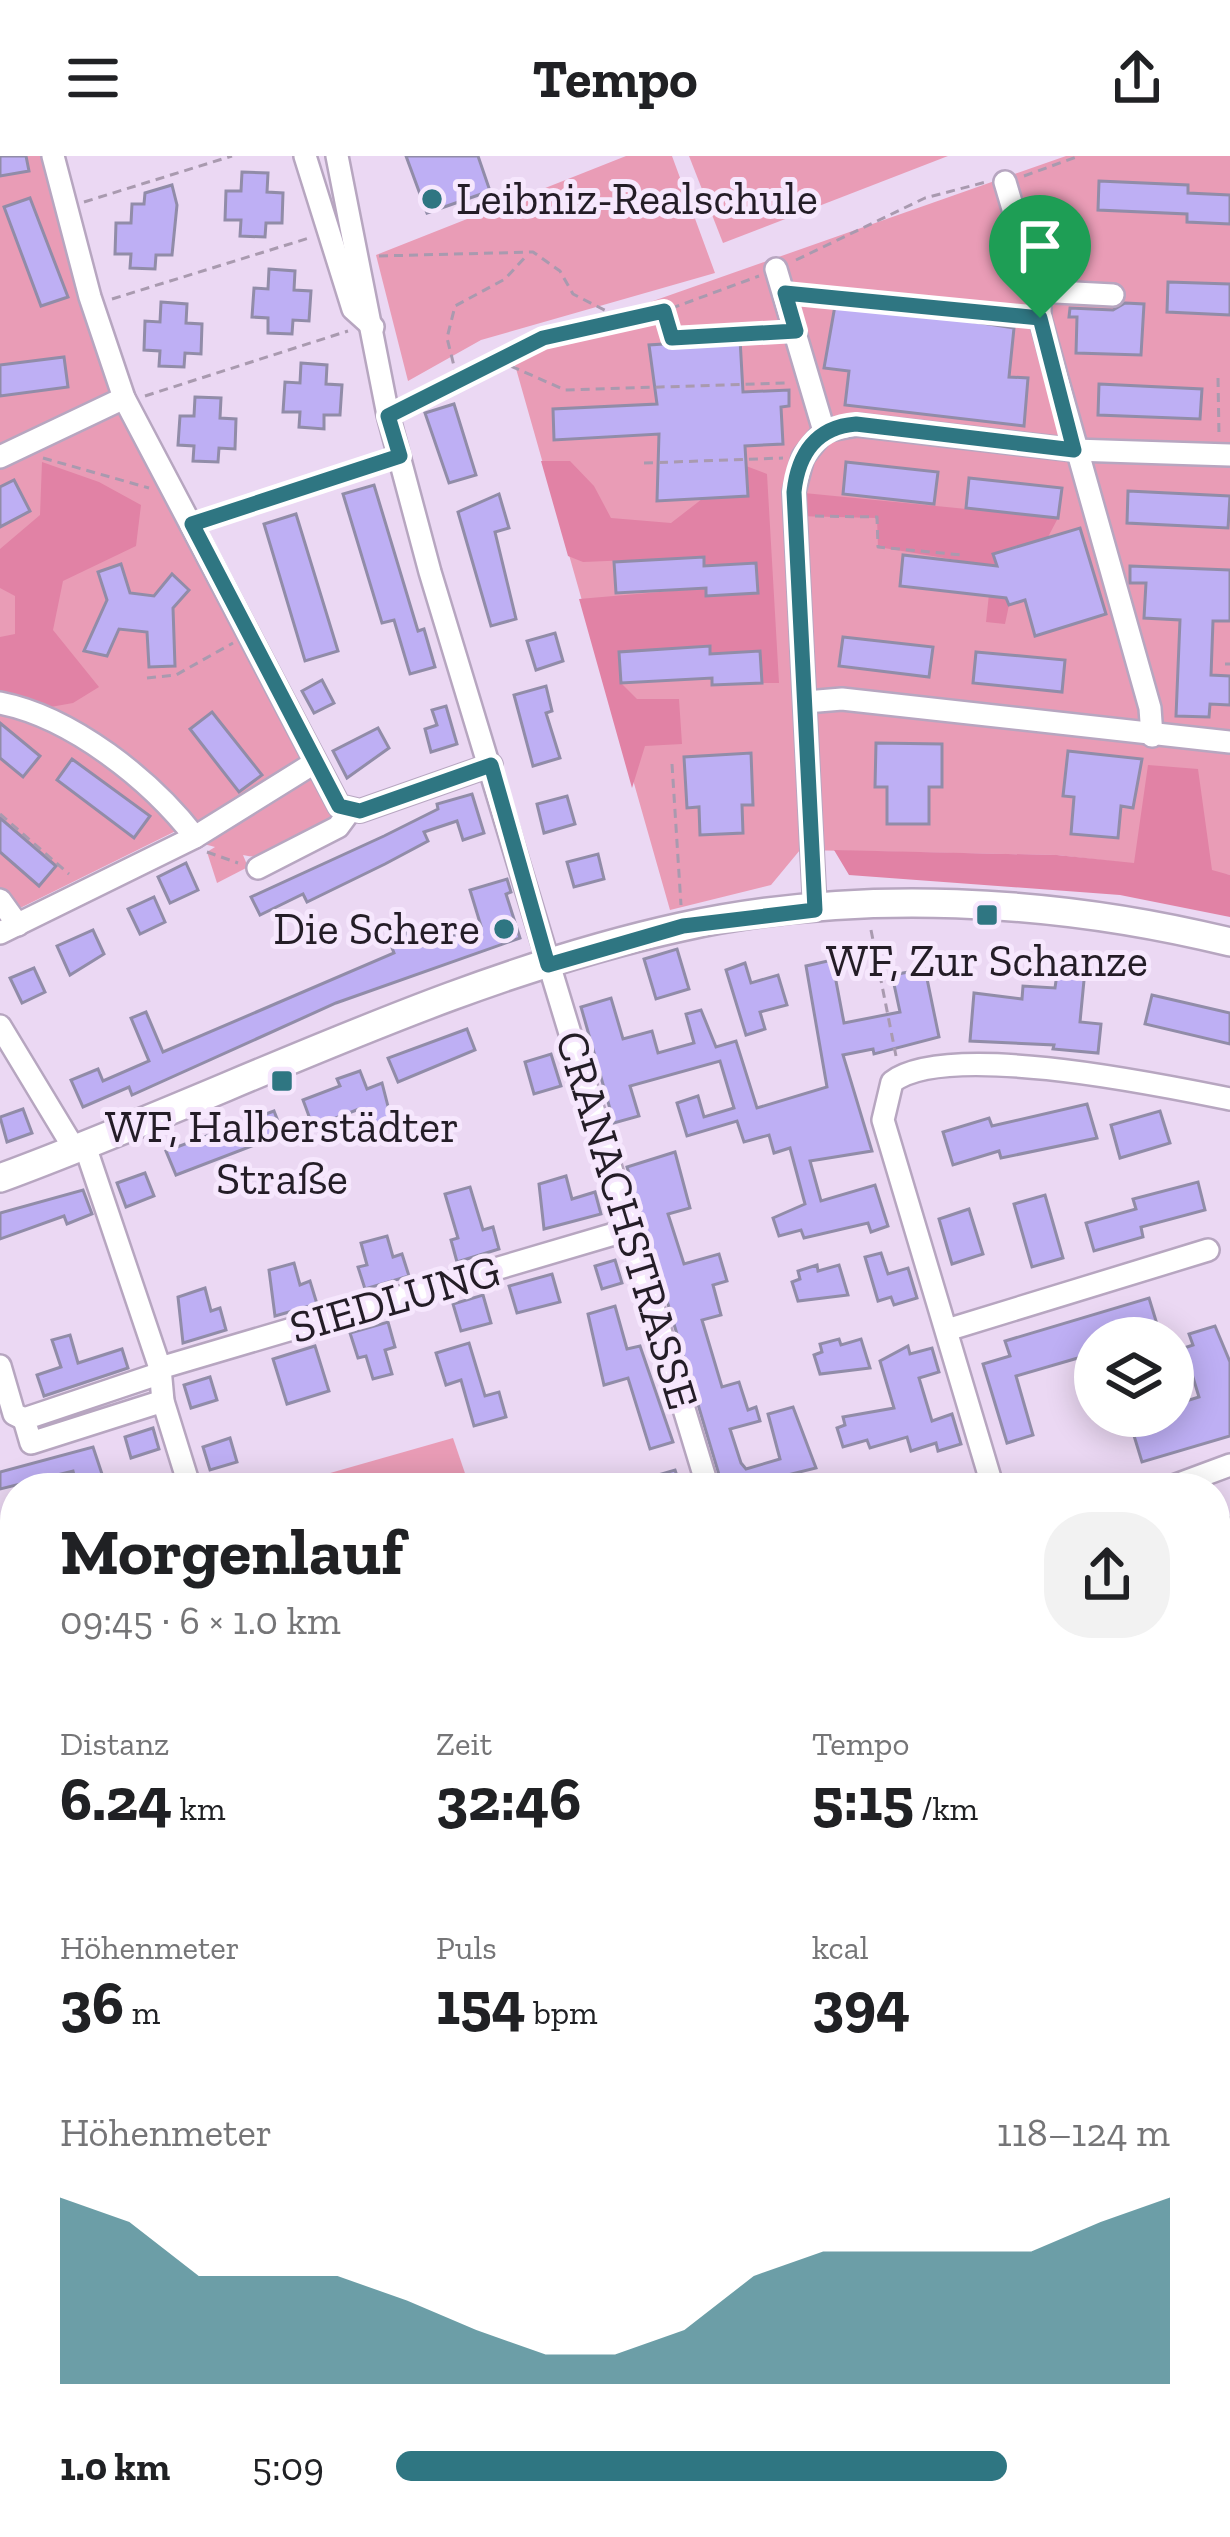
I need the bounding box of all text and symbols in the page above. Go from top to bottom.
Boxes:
icon: menu [60,45,126,111]
icon: share [1104,45,1170,111]
text: Tempo [532,46,698,111]
place label: Leibniz-Realschule [456,172,818,226]
marker: Leibniz-Realschule [419,186,445,212]
pin [989,195,1091,318]
icon: arrive [1007,213,1073,279]
place label: Die Schere [273,902,480,956]
marker: WF, Zur Schanze [974,902,1000,928]
marker: Die Schere [491,916,517,942]
place label: WF, Zur Schanze [826,934,1148,988]
street label: CRANACHSTRASSE [544,1024,710,1416]
marker: WF, Halberstädter Straße [269,1068,295,1094]
place label: WF, Halberstädter Straße [105,1100,459,1206]
street label: SIEDLUNG [284,1243,506,1355]
map controls [1074,1317,1194,1437]
button: layers [1074,1317,1194,1437]
text: Morgenlauf [60,1512,404,1591]
button: share [1044,1512,1170,1638]
text: 09:45 · 6 × 1.0 km [60,1597,341,1644]
text: Distanz [60,1724,169,1763]
text: Zeit [436,1724,492,1763]
text: Tempo [812,1724,909,1763]
text: 6.24 [60,1763,172,1835]
text: 32:46 [436,1763,581,1835]
text: 5:15 [812,1763,914,1835]
text: km [172,1789,225,1828]
text: /km [914,1789,978,1828]
text: Höhenmeter [60,1928,240,1967]
text: Puls [436,1928,497,1967]
text: kcal [812,1928,869,1967]
text: 36 [60,1967,124,2039]
text: 154 [436,1967,526,2039]
text: 394 [812,1967,910,2039]
text: m [124,1993,160,2032]
text: bpm [526,1993,598,2032]
text: Höhenmeter [60,2109,272,2156]
text: 118–124 m [997,2109,1170,2156]
text: 1.0 km [60,2443,170,2490]
text: 5:09 [252,2443,324,2490]

